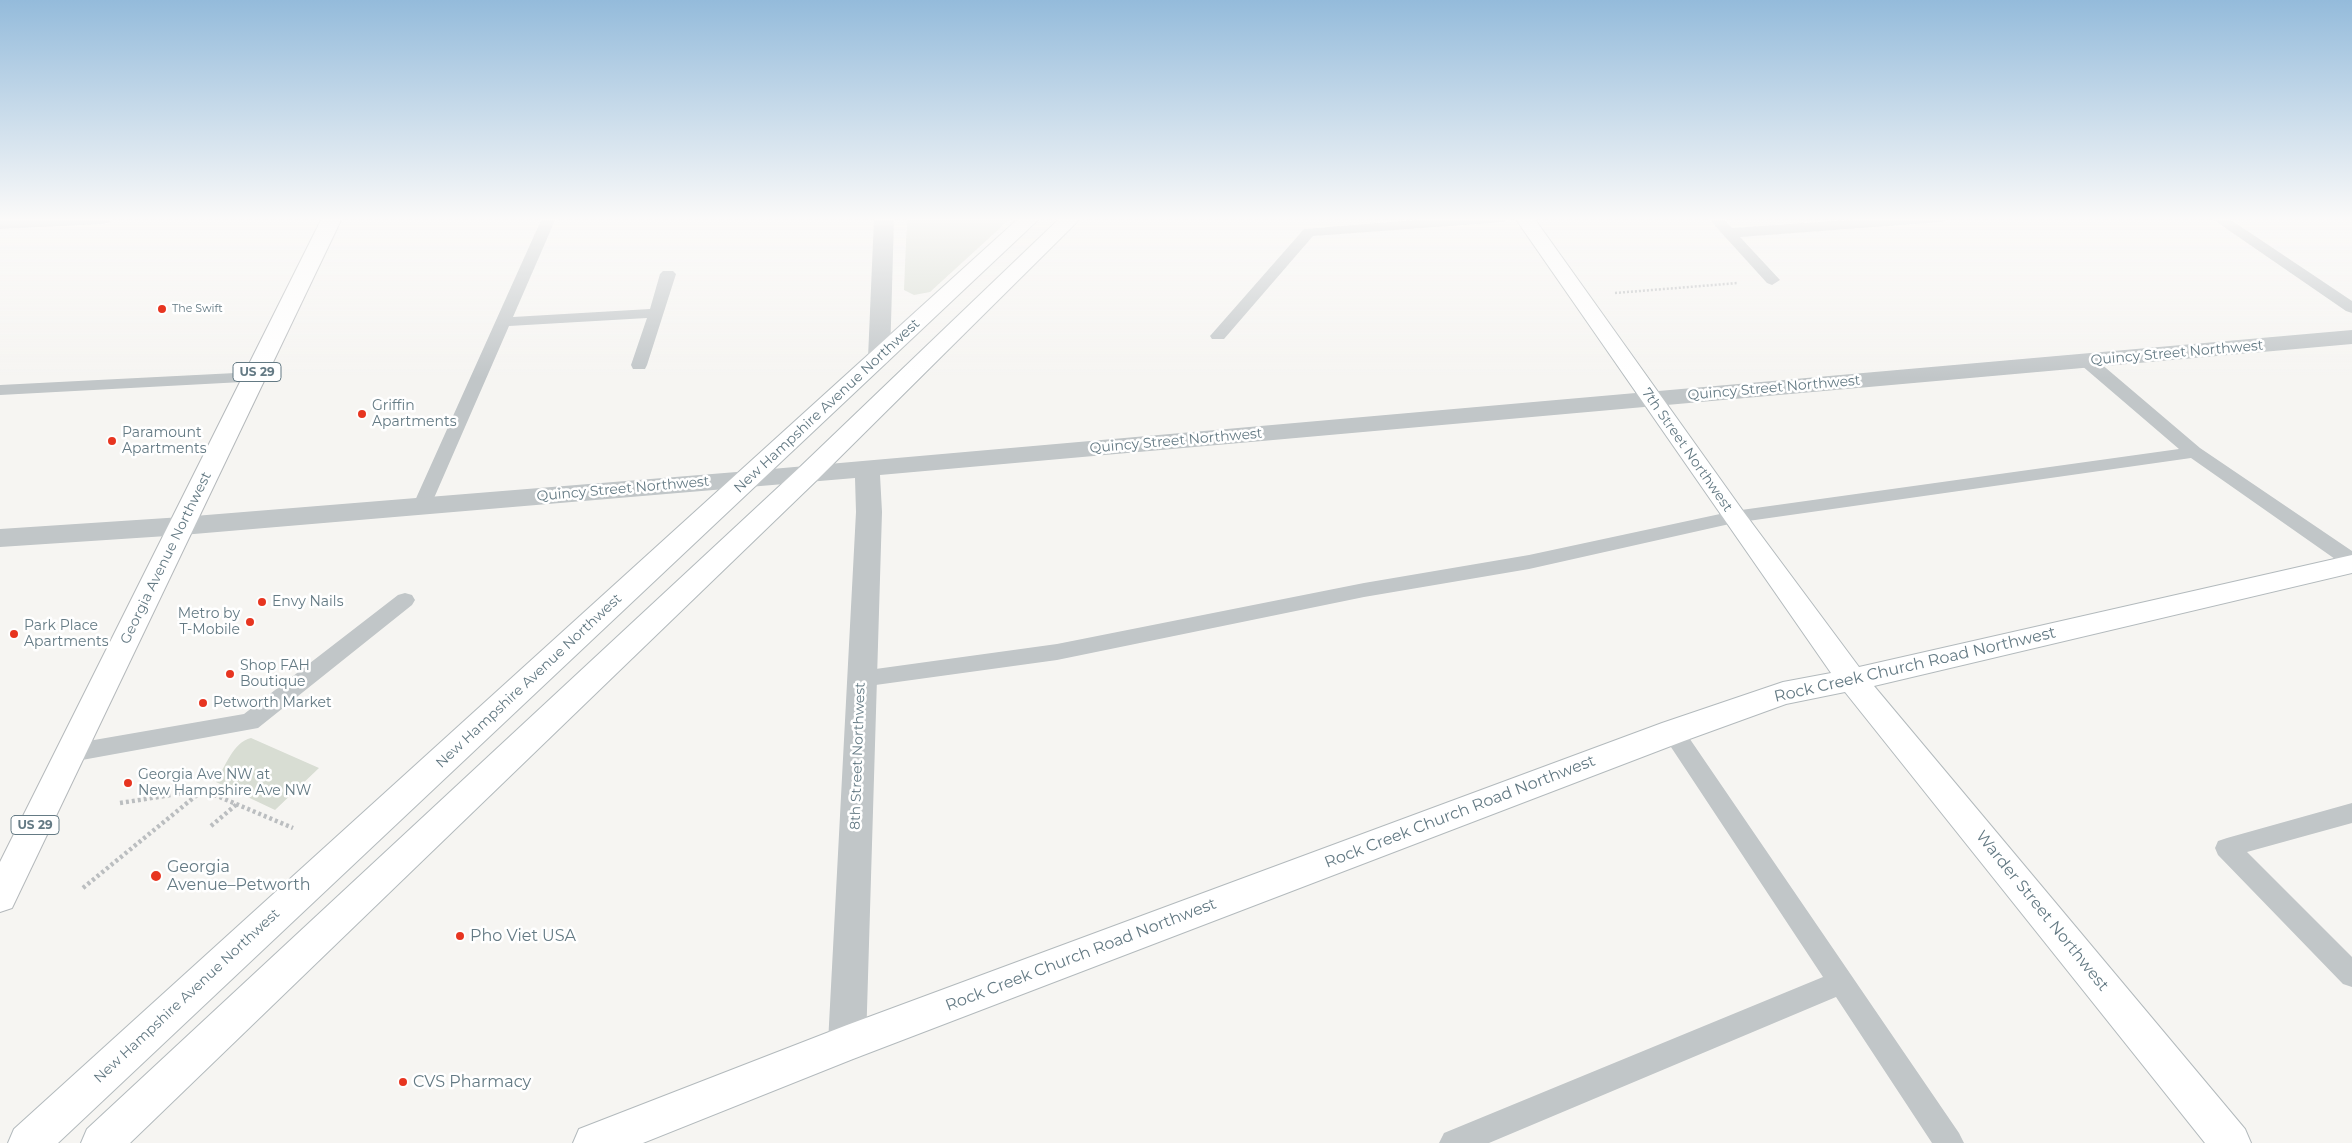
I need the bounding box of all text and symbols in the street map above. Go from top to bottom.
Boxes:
place label: The Swift [172,302,223,316]
marker: The Swift [156,303,168,315]
street label: New Hampshire Avenue Northwest [731,315,923,497]
street label: Quincy Street Northwest [2090,337,2264,369]
road number: US 29 [233,362,281,382]
street label: Quincy Street Northwest [1687,372,1861,404]
street label: 7th Street Northwest [1638,385,1736,515]
place label: Griffin Apartments [372,398,457,431]
marker: Griffin Apartments [356,408,368,420]
place label: Paramount Apartments [122,425,207,458]
street label: Quincy Street Northwest [1089,425,1263,457]
marker: Paramount Apartments [106,435,118,447]
street label: Georgia Avenue Northwest [117,469,215,647]
street label: Quincy Street Northwest [536,473,710,505]
street label: New Hampshire Avenue Northwest [433,590,625,772]
place label: Envy Nails [272,594,343,610]
marker: Envy Nails [256,596,268,608]
place label: Metro by T-Mobile [178,606,240,638]
marker: Metro by T-Mobile [244,616,256,628]
place label: Park Place Apartments [24,618,109,650]
street label: Rock Creek Church Road Northwest [1772,623,2058,707]
marker: Park Place Apartments [8,628,20,640]
place label: Shop FAH Boutique [240,658,310,690]
marker: Shop FAH Boutique [224,668,236,680]
street label: 8th Street Northwest [847,682,869,830]
place label: Petworth Market [213,695,332,711]
marker: Petworth Market [197,697,209,709]
street label: Rock Creek Church Road Northwest [1322,751,1598,873]
place label: Georgia Ave NW at New Hampshire Ave NW [138,767,311,800]
marker: Georgia Ave NW at New Hampshire Ave NW [122,777,134,789]
road number: US 29 [11,816,59,834]
street label: Warder Street Northwest [1971,827,2113,995]
place label: Georgia Avenue–Petworth [167,857,311,895]
marker: Georgia Avenue–Petworth [149,869,163,883]
street label: Rock Creek Church Road Northwest [943,894,1219,1016]
street label: New Hampshire Avenue Northwest [91,905,283,1087]
place label: Pho Viet USA [470,926,576,946]
marker: Pho Viet USA [454,930,466,942]
place label: CVS Pharmacy [413,1072,531,1092]
marker: CVS Pharmacy [397,1076,409,1088]

